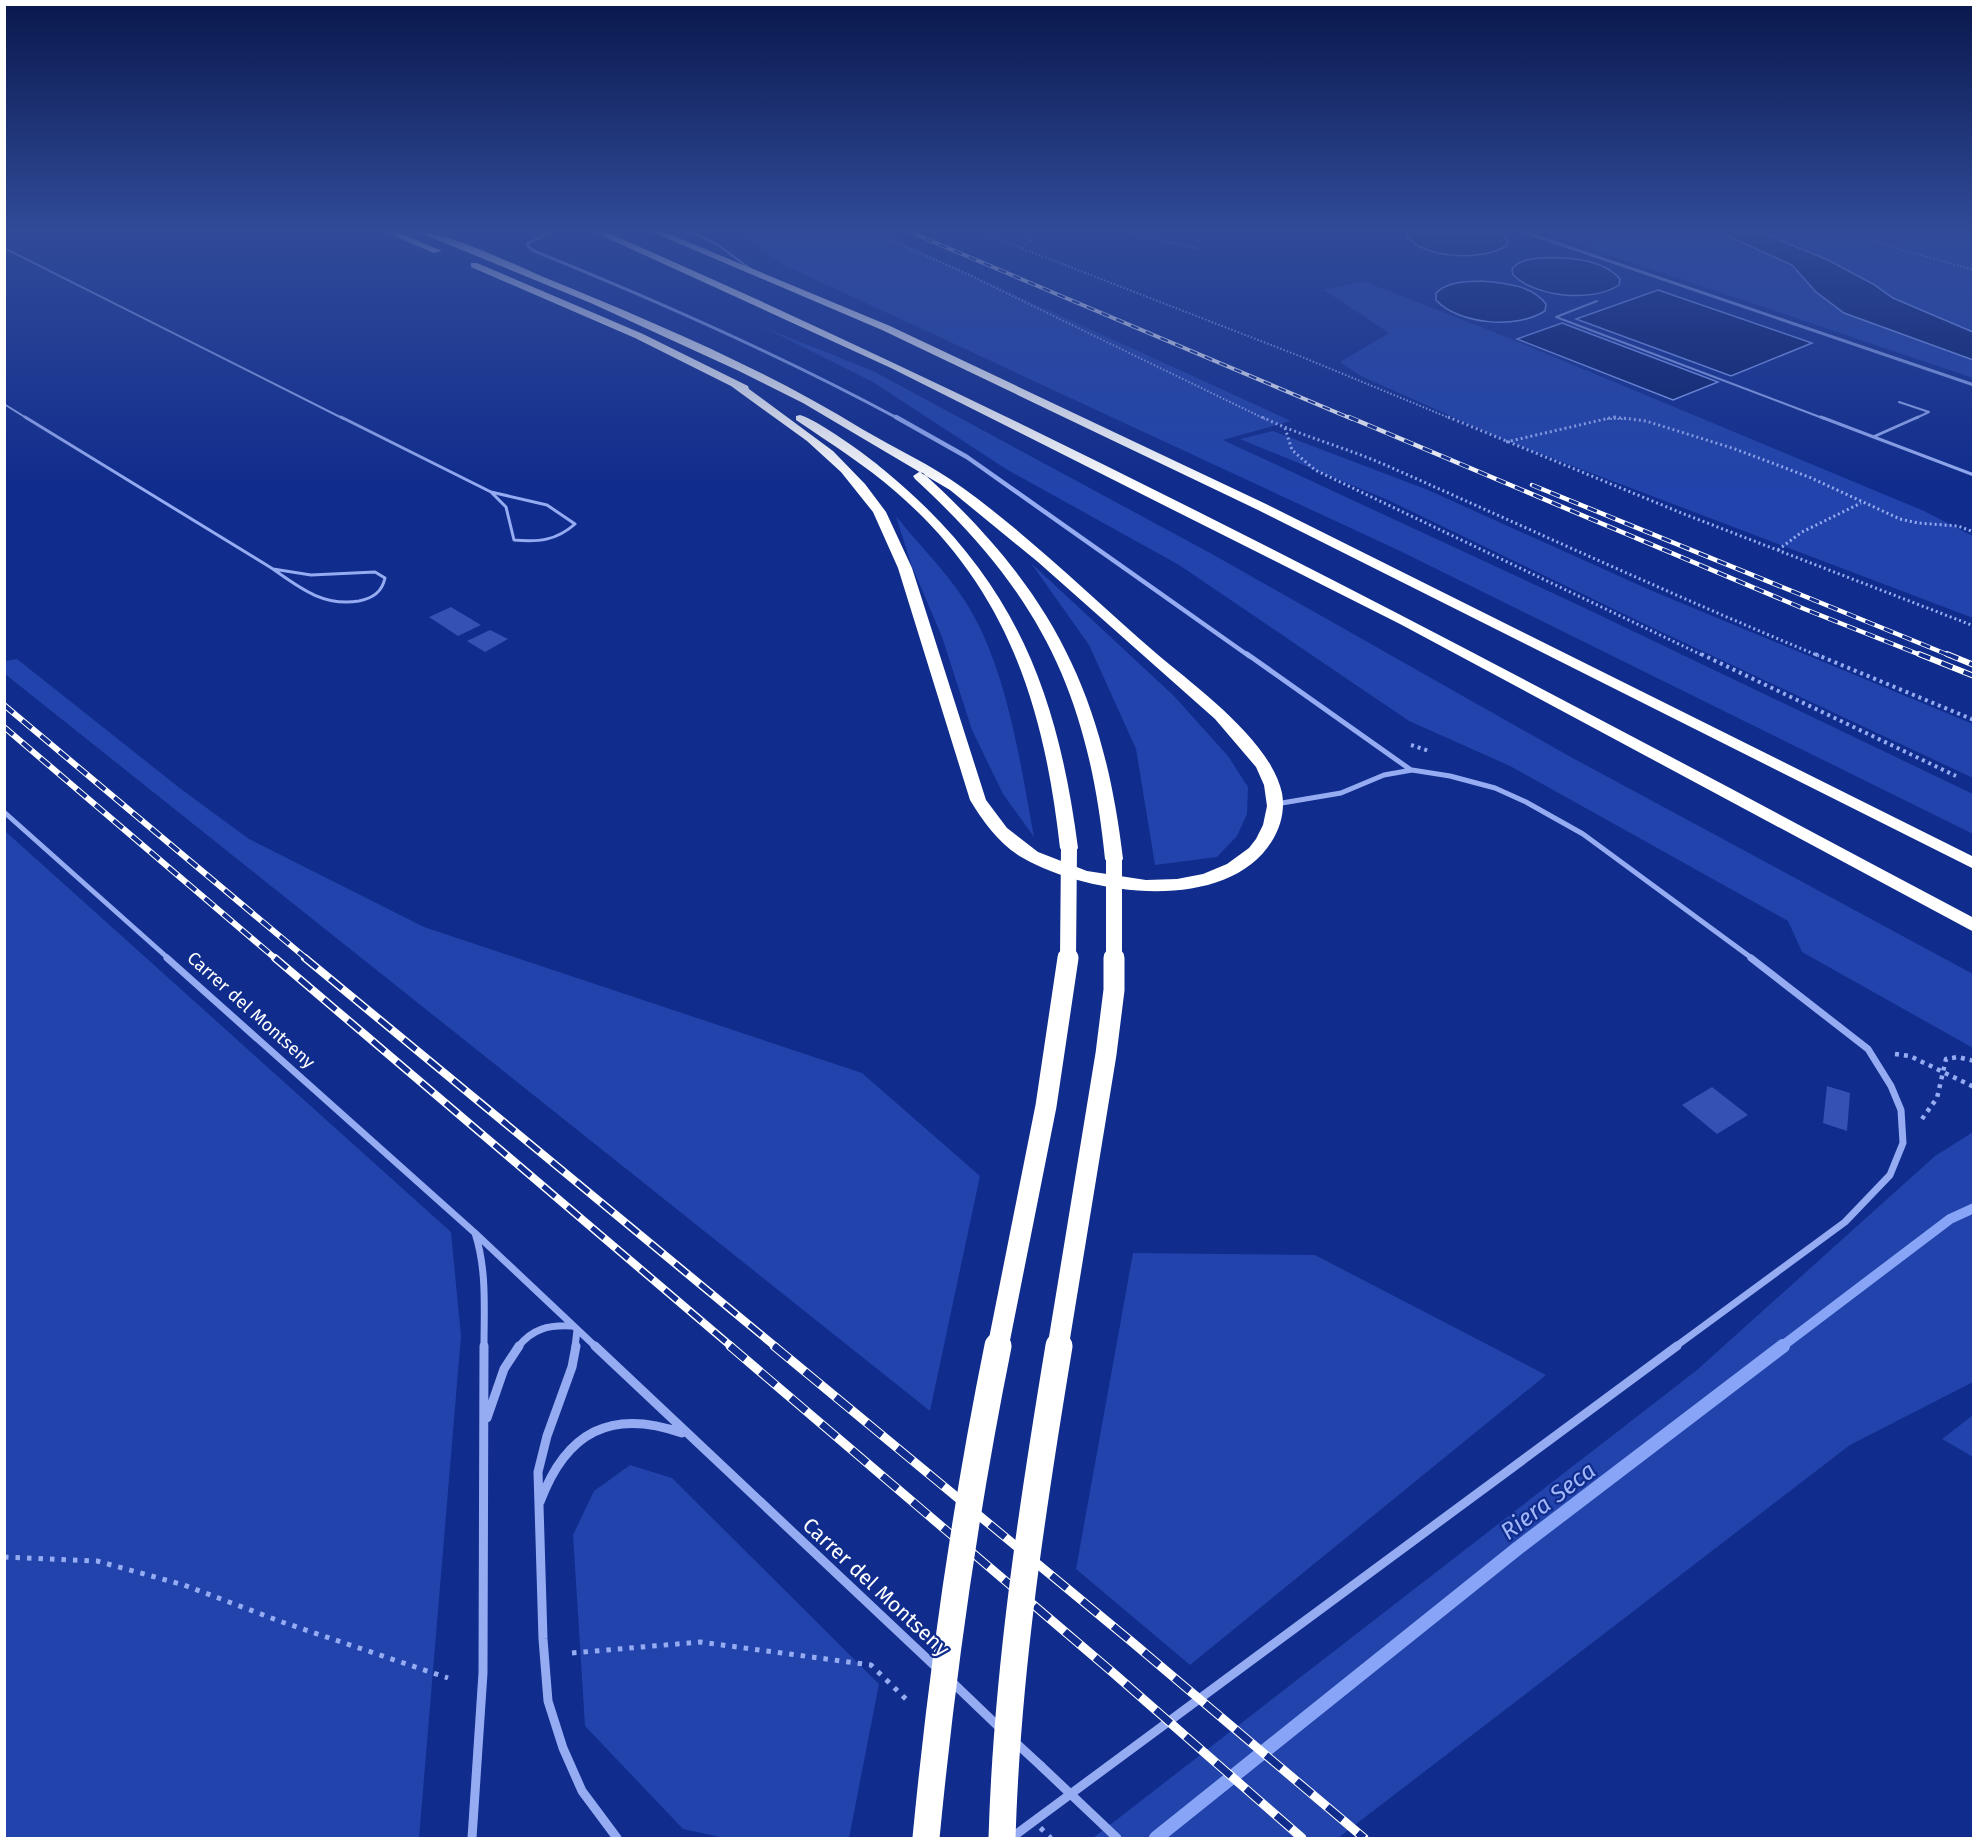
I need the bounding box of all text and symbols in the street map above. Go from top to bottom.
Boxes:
street label: Carrer del Montseny [183,947,319,1073]
water label: Riera Seca [1495,1456,1601,1546]
street label: Carrer del Montseny [797,1512,955,1662]

